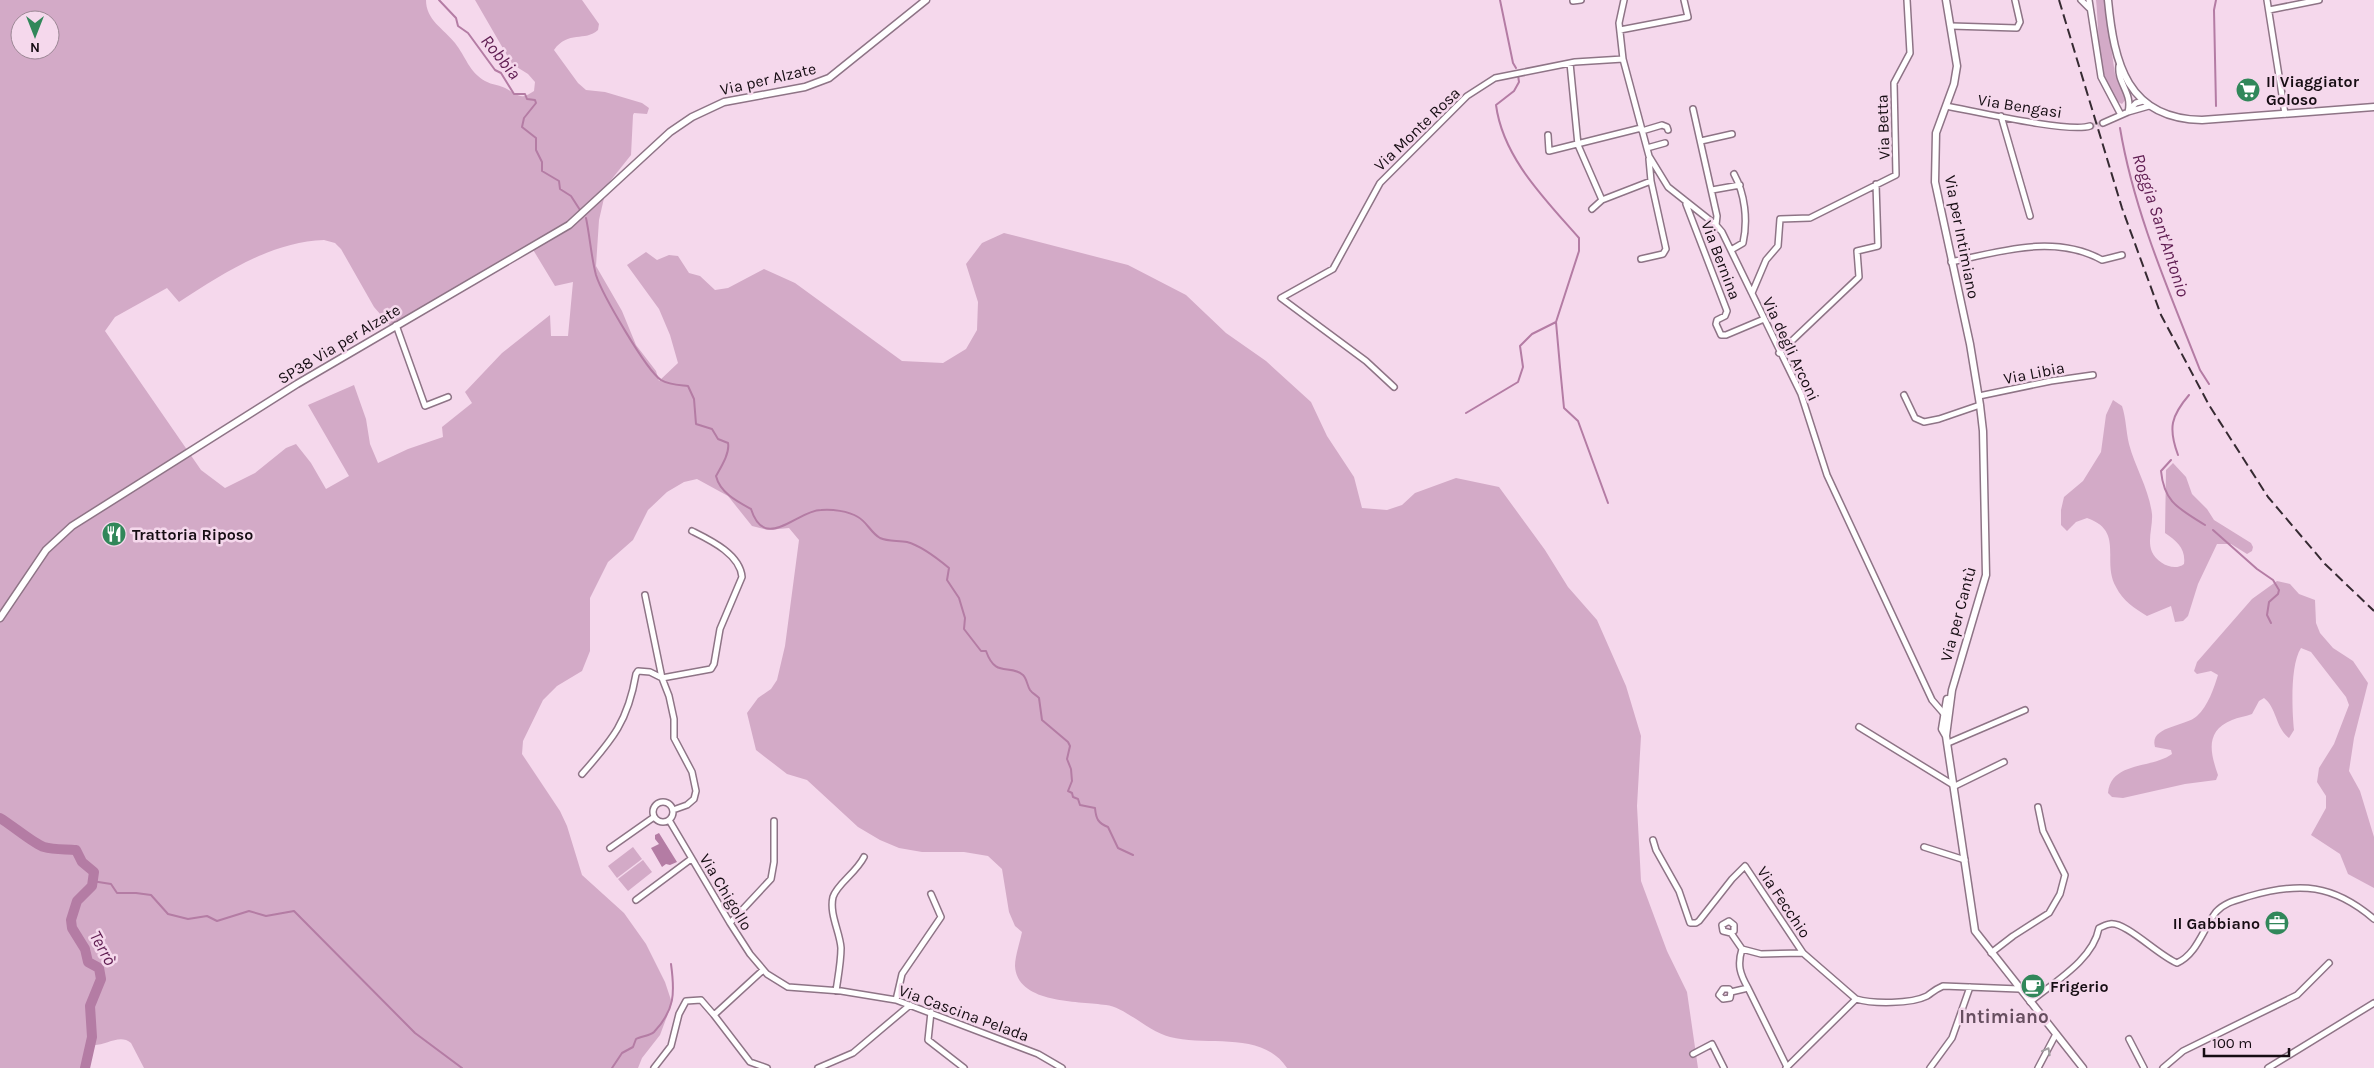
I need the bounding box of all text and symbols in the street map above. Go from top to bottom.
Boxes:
north arrow [10,10,60,60]
water label: Robbia [476,30,526,84]
text: N [30,39,40,56]
street label: Via per Alzate [718,59,818,99]
place label: Il Viaggiator Goloso [2266,72,2360,109]
supermarket icon: Il Viaggiator Goloso [2235,77,2261,103]
street label: Via Monte Rosa [1370,83,1464,175]
street label: Via Bengasi [1976,90,2064,122]
street label: Via Betta [1872,94,1894,160]
water label: Roggia Sant'Antonio [2127,151,2195,300]
street label: Via per Intimiano [1941,174,1983,300]
street label: Via Bernina [1697,218,1745,302]
street label: Via degli Arconi [1759,294,1823,404]
street label: SP38 Via per Alzate [274,300,404,388]
street label: Via Libia [2002,358,2066,388]
restaurant icon: Trattoria Riposo [101,521,127,547]
place label: Trattoria Riposo [132,525,253,544]
street label: Via per Cantù [1936,564,1980,664]
street label: Via Chigollo [696,850,756,934]
street label: Via Fecchio [1753,863,1815,941]
office icon: Il Gabbiano [2264,910,2290,936]
place label: Il Gabbiano [2173,914,2260,933]
water label: Terrò [85,927,122,969]
cafe icon: Frigerio [2020,973,2046,999]
place label: Frigerio [2050,977,2109,996]
street label: Via Cascina Pelada [896,981,1032,1045]
district label: Intimiano [1959,1006,2049,1028]
scale bar [2204,1026,2289,1058]
text: 100 m [2212,1034,2252,1052]
one-way arrow [2041,1047,2051,1056]

